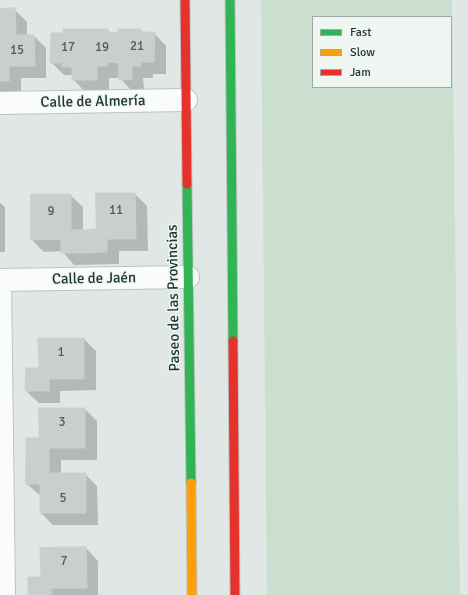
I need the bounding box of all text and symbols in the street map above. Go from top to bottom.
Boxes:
legend [312,16,452,88]
text: Fast [350,25,371,40]
house number: 21 [130,39,144,55]
house number: 17 [61,40,75,56]
house number: 19 [95,40,109,56]
house number: 15 [10,43,24,59]
text: Slow [350,45,375,60]
text: Jam [350,65,371,80]
street label: Calle de Almería [40,92,146,112]
house number: 11 [109,203,123,219]
house number: 9 [47,204,55,220]
street label: Paseo de las Provincias [164,224,184,372]
street label: Calle de Jaén [52,269,136,289]
house number: 1 [57,345,65,361]
house number: 3 [58,415,66,431]
house number: 5 [59,491,67,507]
house number: 7 [60,554,68,570]

